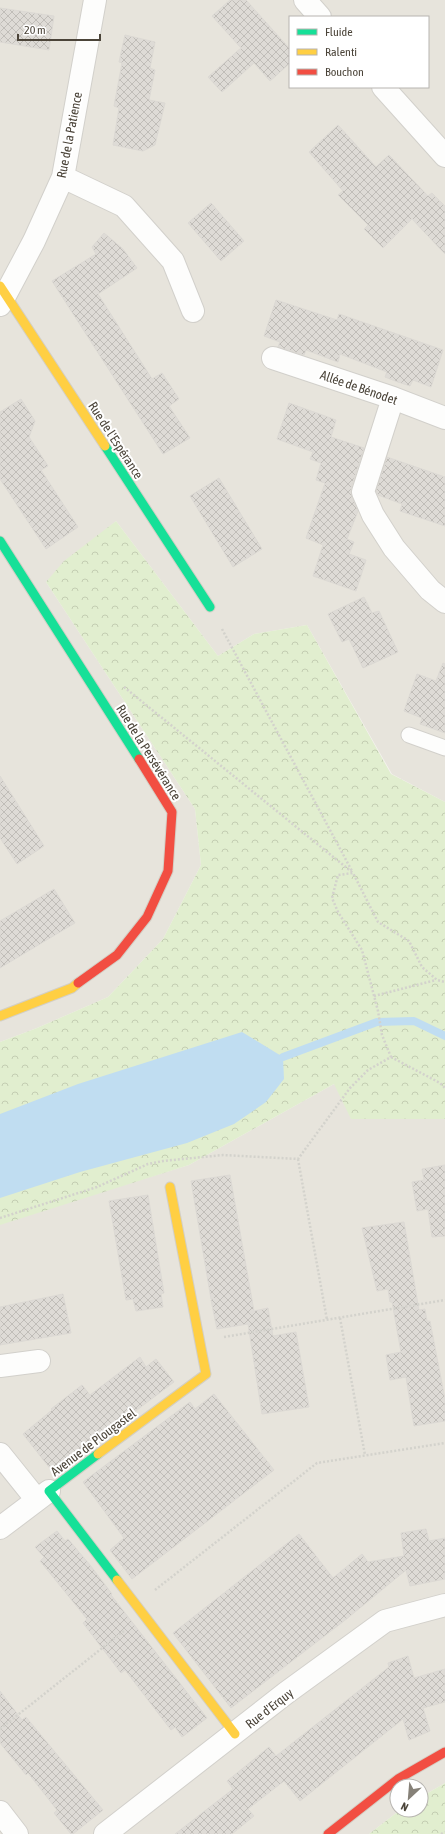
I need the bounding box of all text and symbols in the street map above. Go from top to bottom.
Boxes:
scale bar [18,16,100,42]
legend [289,16,429,88]
text: 20 m [24,23,46,37]
text: Fluide [325,25,353,39]
text: Ralenti [325,45,357,59]
text: Bouchon [325,65,364,79]
street label: Rue de la Patience [54,91,85,179]
street label: Allée de Bénodet [318,367,400,408]
street label: Rue de l'Espérance [85,399,146,482]
street label: Rue de la Persévérance [113,702,184,803]
street label: Avenue de Plougastel [48,1405,139,1479]
street label: Rue d'Erquy [243,1685,296,1732]
north arrow [389,1778,429,1818]
text: N [399,1800,410,1814]

